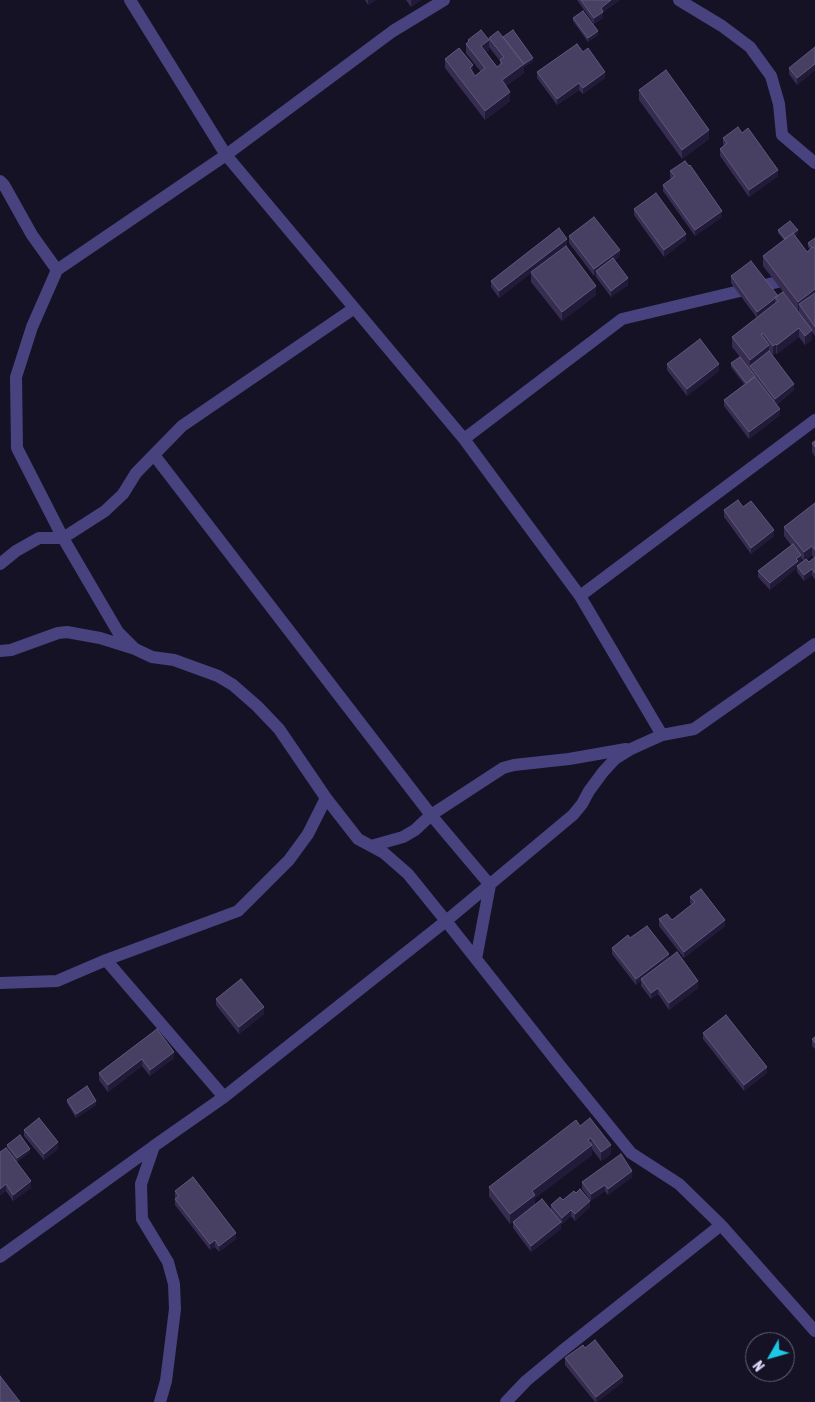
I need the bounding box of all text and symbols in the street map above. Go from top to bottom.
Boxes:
north arrow [745,1332,795,1382]
text: N [750,1357,768,1374]

